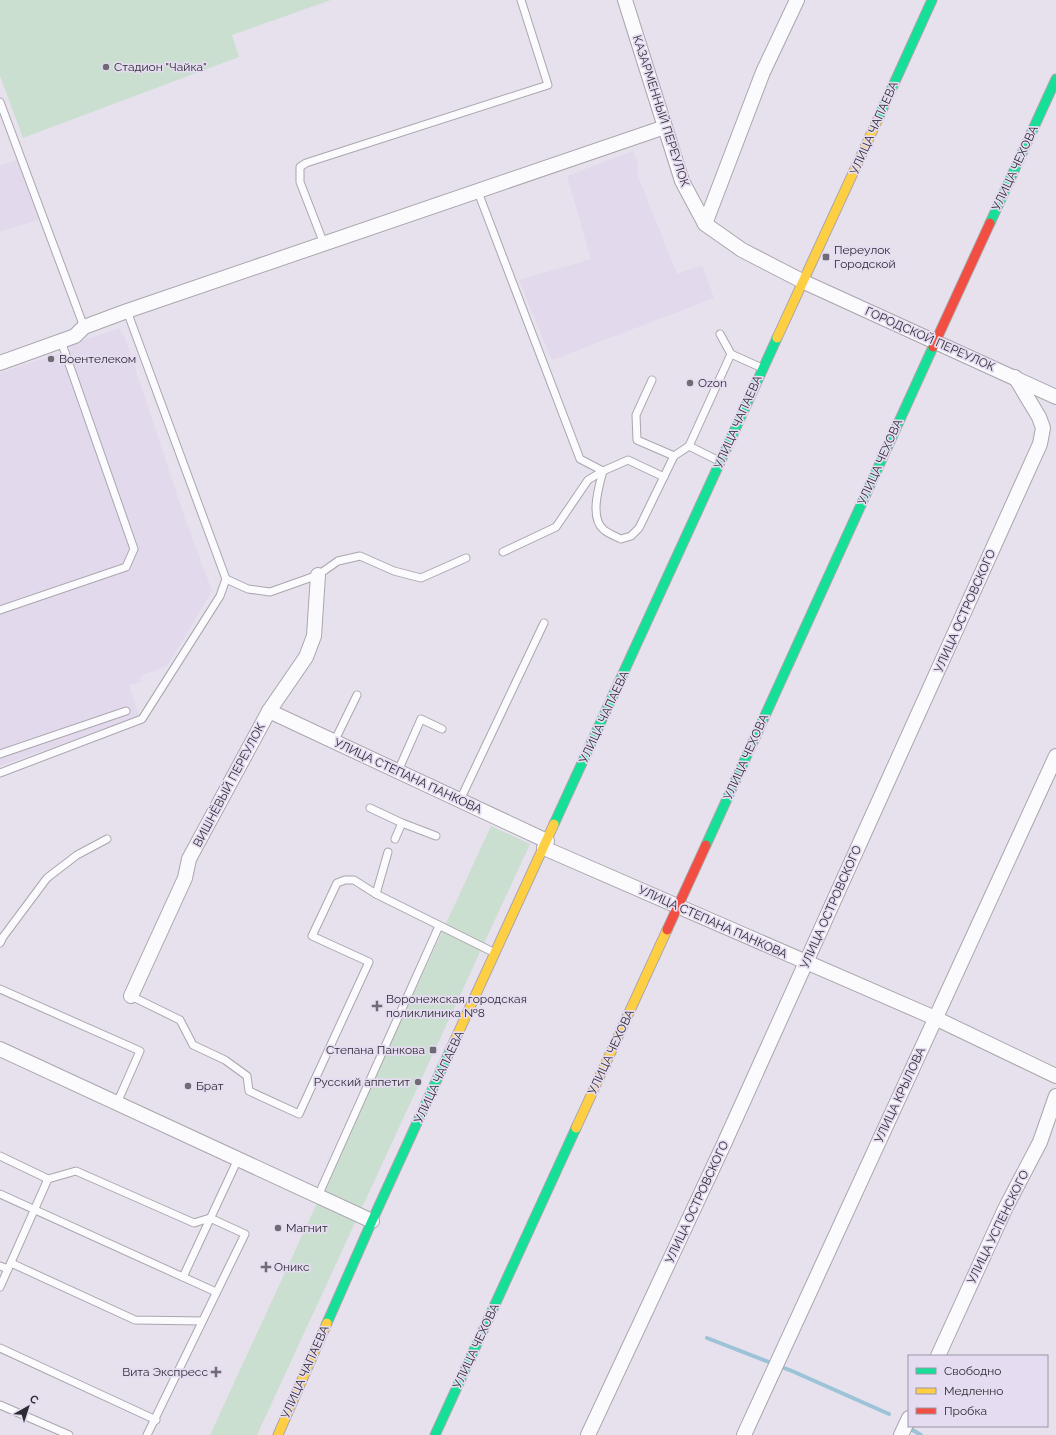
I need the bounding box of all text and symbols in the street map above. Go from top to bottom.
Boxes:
street label: КАЗАРМЕННЫЙ ПЕРЕУЛОК [630,33,692,189]
place label: Стадион "Чайка" [114,60,206,74]
marker: Стадион "Чайка" [101,62,111,72]
street label: УЛИЦА ЧАПАЕВА [847,79,901,177]
street label: УЛИЦА ЧЕХОВА [989,123,1041,213]
place label: Переулок Городской [834,243,896,271]
marker: Переулок Городской [821,252,831,262]
street label: ГОРОДСКОЙ ПЕРЕУЛОК [863,304,997,374]
place label: Воентелеком [59,352,136,366]
marker: Воентелеком [46,354,56,364]
street label: УЛИЦА ЧАПАЕВА [711,373,765,471]
place label: Ozon [698,376,727,390]
marker: Ozon [685,378,695,388]
street label: УЛИЦА ЧЕХОВА [855,417,905,507]
street label: УЛИЦА ОСТРОВСКОГО [931,547,999,675]
street label: УЛИЦА ЧАПАЕВА [576,668,632,766]
street label: УЛИЦА ЧЕХОВА [721,712,771,802]
street label: ВИШНЁВЫЙ ПЕРЕУЛОК [190,720,268,849]
street label: УЛИЦА СТЕПАНА ПАНКОВА [332,736,484,816]
street label: УЛИЦА ОСТРОВСКОГО [797,843,865,971]
street label: УЛИЦА СТЕПАНА ПАНКОВА [636,883,790,961]
place label: Воронежская городская поликлиника №8 [386,992,527,1020]
marker: Воронежская городская поликлиника №8 [371,1000,383,1012]
street label: УЛИЦА ЧЕХОВА [585,1007,637,1097]
street label: УЛИЦА ЧАПАЕВА [411,1028,467,1126]
place label: Степана Панкова [326,1043,425,1057]
marker: Степана Панкова [428,1045,438,1055]
street label: УЛИЦА КРЫЛОВА [872,1045,928,1145]
place label: Русский аппетит [314,1075,410,1089]
marker: Русский аппетит [413,1077,423,1087]
place label: Брат [196,1079,224,1093]
marker: Брат [183,1081,193,1091]
street label: УЛИЦА ОСТРОВСКОГО [662,1139,732,1265]
street label: УЛИЦА УСПЕНСКОГО [964,1168,1032,1286]
place label: Магнит [286,1221,328,1235]
marker: Магнит [273,1223,283,1233]
place label: Оникс [274,1260,310,1274]
marker: Оникс [261,1262,271,1272]
street label: УЛИЦА ЧЕХОВА [450,1301,502,1391]
street label: УЛИЦА ЧАПАЕВА [278,1323,332,1421]
legend [908,1355,1048,1427]
text: Свободно [944,1364,1001,1378]
place label: Вита Экспресс [122,1365,208,1379]
marker: Вита Экспресс [211,1367,221,1377]
text: Медленно [944,1384,1003,1398]
north arrow [8,1387,48,1427]
text: С [27,1392,41,1407]
text: Пробка [944,1404,987,1418]

